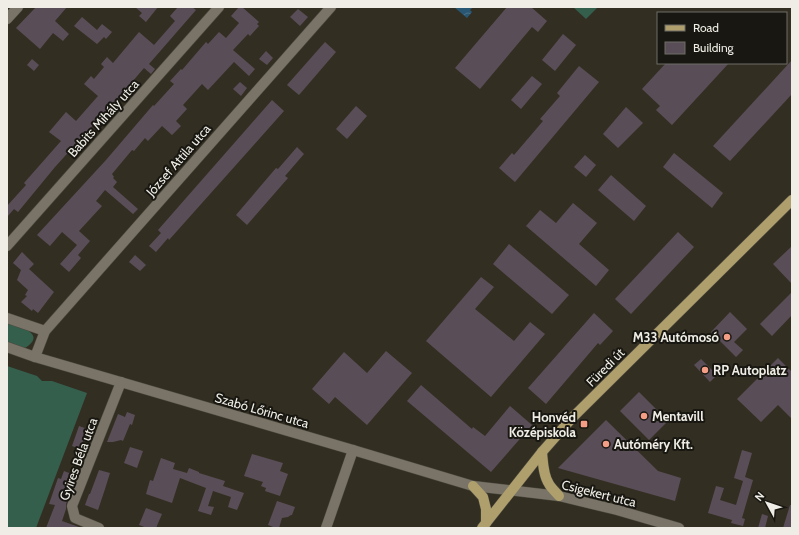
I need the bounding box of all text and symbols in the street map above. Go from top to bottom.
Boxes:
legend [657,12,787,64]
text: Road [693,20,719,35]
text: Building [693,40,735,55]
street label: Babits Mihály utca [64,75,143,160]
street label: József Attila utca [142,120,214,200]
place label: M33 Autómosó [633,329,720,345]
marker: M33 Autómosó [722,332,732,342]
street label: Füredi út [582,344,628,390]
place label: RP Autoplatz [713,362,787,378]
marker: RP Autoplatz [700,365,710,375]
street label: Szabó Lőrinc utca [213,389,312,431]
place label: Mentavill [652,408,704,424]
place label: Honvéd Középiskola [509,409,577,440]
marker: Mentavill [639,411,649,421]
street label: Gyires Béla utca [56,415,101,502]
marker: Honvéd Középiskola [579,419,589,429]
place label: Autóméry Kft. [614,436,693,452]
marker: Autóméry Kft. [601,439,611,449]
street label: Csigekert utca [560,476,639,510]
north arrow [747,483,787,523]
text: N [751,489,767,504]

